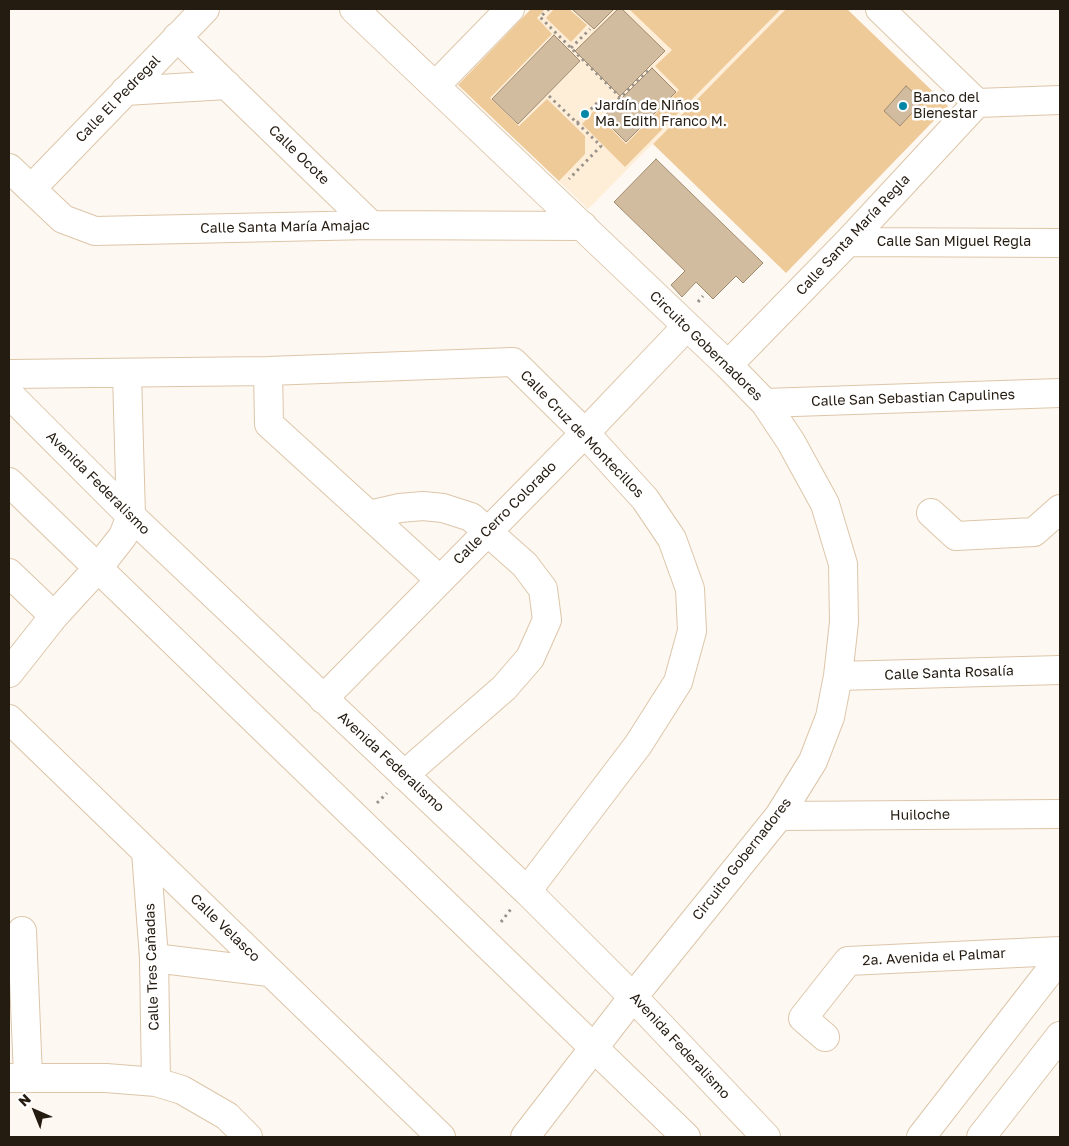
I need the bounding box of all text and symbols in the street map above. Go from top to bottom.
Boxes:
street label: Calle El Pedregal [72,52,164,146]
place label: Banco del Bienestar [913,90,980,122]
place label: Jardín de Niños Ma. Edith Franco M. [595,98,727,130]
marker: Banco del Bienestar [897,100,909,112]
marker: Jardín de Niños Ma. Edith Franco M. [579,108,591,120]
street label: Calle Ocote [265,122,333,188]
street label: Calle Santa María Regla [793,171,913,299]
street label: Calle Santa María Amajac [200,217,370,237]
street label: Calle San Miguel Regla [877,234,1031,250]
street label: Circuito Gobernadores [646,288,766,404]
street label: Calle Cruz de Montecillos [517,367,647,501]
street label: Calle San Sebastian Capulines [811,386,1015,410]
street label: Avenida Federalismo [43,428,153,538]
street label: Calle Cerro Colorado [450,458,560,568]
street label: Calle Santa Rosalía [884,662,1014,684]
street label: Avenida Federalismo [334,708,448,816]
street label: Circuito Gobernadores [689,794,795,924]
street label: Huiloche [890,806,950,824]
street label: Calle Velasco [187,891,263,965]
street label: Calle Tres Cañadas [141,903,163,1031]
street label: 2a. Avenida el Palmar [862,945,1006,969]
street label: Avenida Federalismo [626,989,734,1103]
north arrow [10,1086,60,1136]
text: N [14,1090,34,1110]

